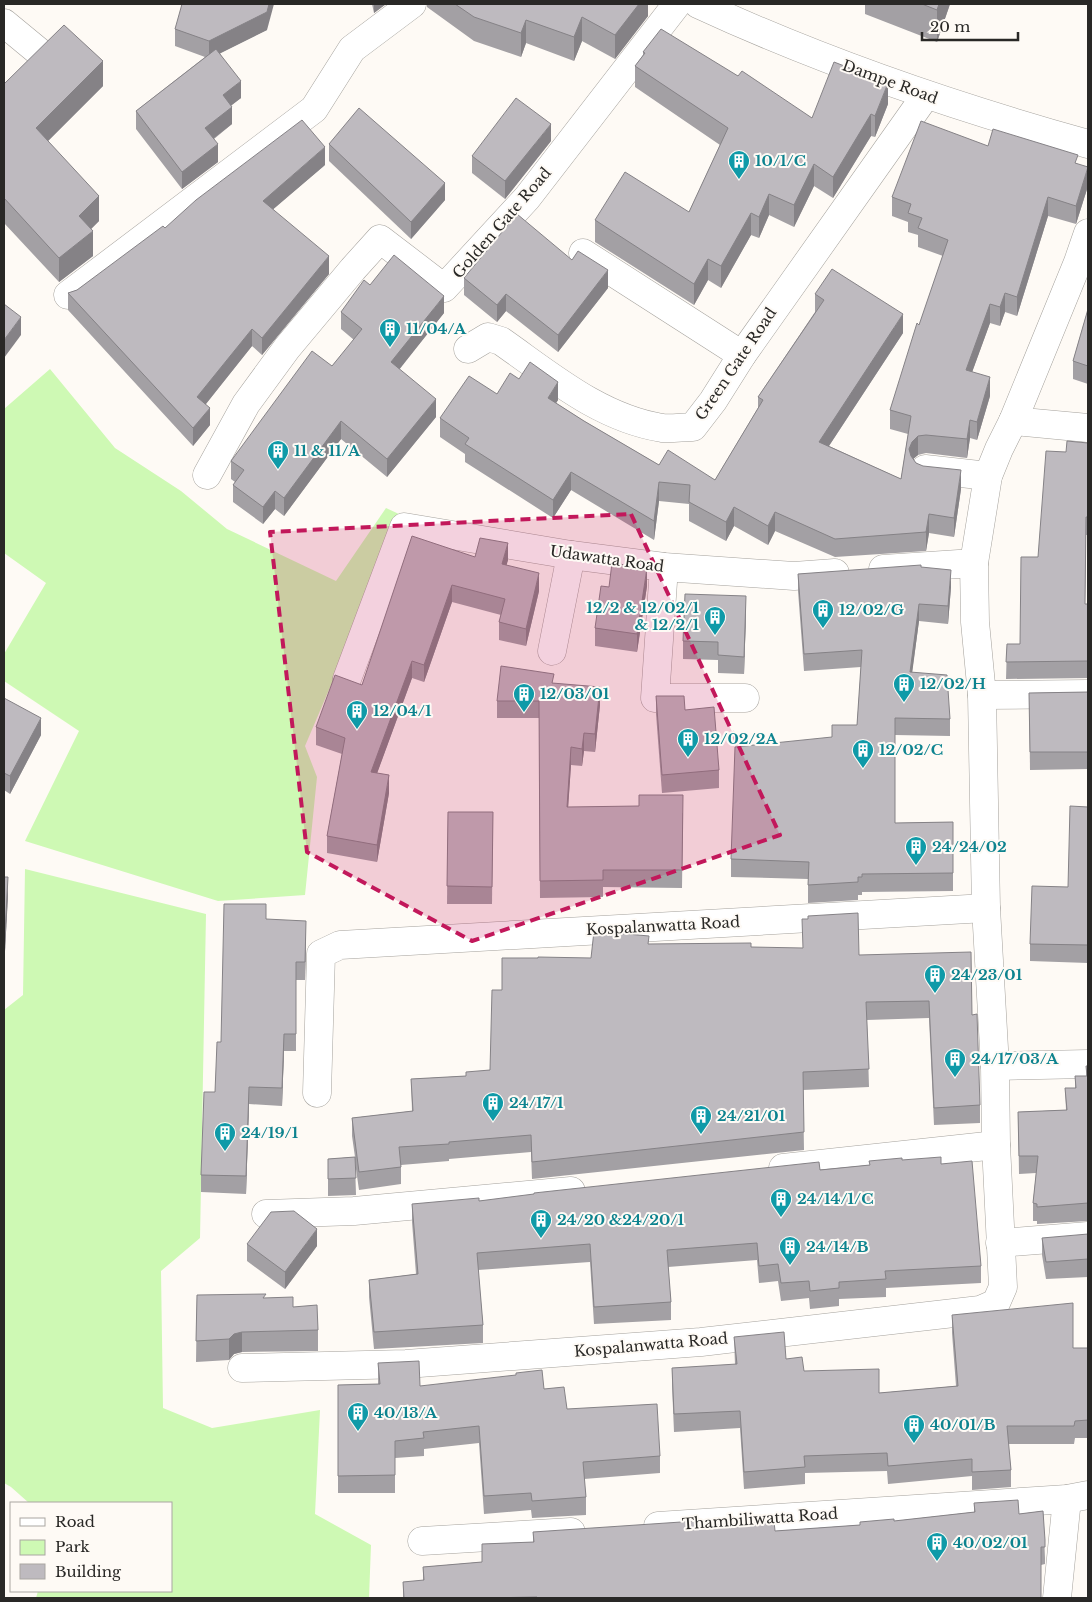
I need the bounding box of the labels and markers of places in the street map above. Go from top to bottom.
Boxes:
building icon: 10/1/C [727,149,751,180]
place label: 10/1/C [755,151,806,170]
building icon: 11/04/A [378,317,402,348]
place label: 11/04/A [406,319,467,338]
building icon: 11 & 11/A [266,439,290,470]
place label: 11 & 11/A [294,441,361,460]
place label: 12/2 & 12/02/1 & 12/2/1 [586,598,699,634]
building icon: 12/02/G [811,598,835,629]
place label: 12/02/G [839,600,904,619]
building icon: 12/2 & 12/02/1 & 12/2/1 [703,605,727,636]
building icon: 12/02/H [892,672,916,703]
place label: 12/02/H [920,674,986,693]
building icon: 12/03/01 [512,682,536,713]
place label: 12/03/01 [540,684,610,703]
building icon: 12/04/1 [345,699,369,730]
place label: 12/04/1 [373,701,432,720]
building icon: 12/02/2A [676,727,700,758]
place label: 12/02/2A [704,729,778,748]
building icon: 12/02/C [851,738,875,769]
place label: 12/02/C [879,740,943,759]
building icon: 24/24/02 [904,835,928,866]
place label: 24/24/02 [932,837,1007,856]
building icon: 24/23/01 [923,963,947,994]
place label: 24/23/01 [951,965,1023,984]
building icon: 24/17/03/A [943,1047,967,1078]
place label: 24/17/03/A [971,1049,1059,1068]
building icon: 24/17/1 [481,1091,505,1122]
place label: 24/17/1 [509,1093,564,1112]
building icon: 24/21/01 [689,1104,713,1135]
place label: 24/21/01 [717,1106,786,1125]
building icon: 24/19/1 [213,1121,237,1152]
place label: 24/19/1 [241,1123,299,1142]
building icon: 24/14/1/C [769,1187,793,1218]
place label: 24/14/1/C [797,1189,874,1208]
building icon: 24/20 &24/20/1 [529,1208,553,1239]
place label: 24/20 &24/20/1 [557,1210,684,1229]
building icon: 24/14/B [778,1235,802,1266]
place label: 24/14/B [806,1237,869,1256]
building icon: 40/13/A [346,1401,370,1432]
place label: 40/13/A [374,1403,438,1422]
building icon: 40/01/B [902,1413,926,1444]
place label: 40/01/B [930,1415,995,1434]
building icon: 40/02/01 [925,1531,949,1562]
place label: 40/02/01 [953,1533,1028,1552]

